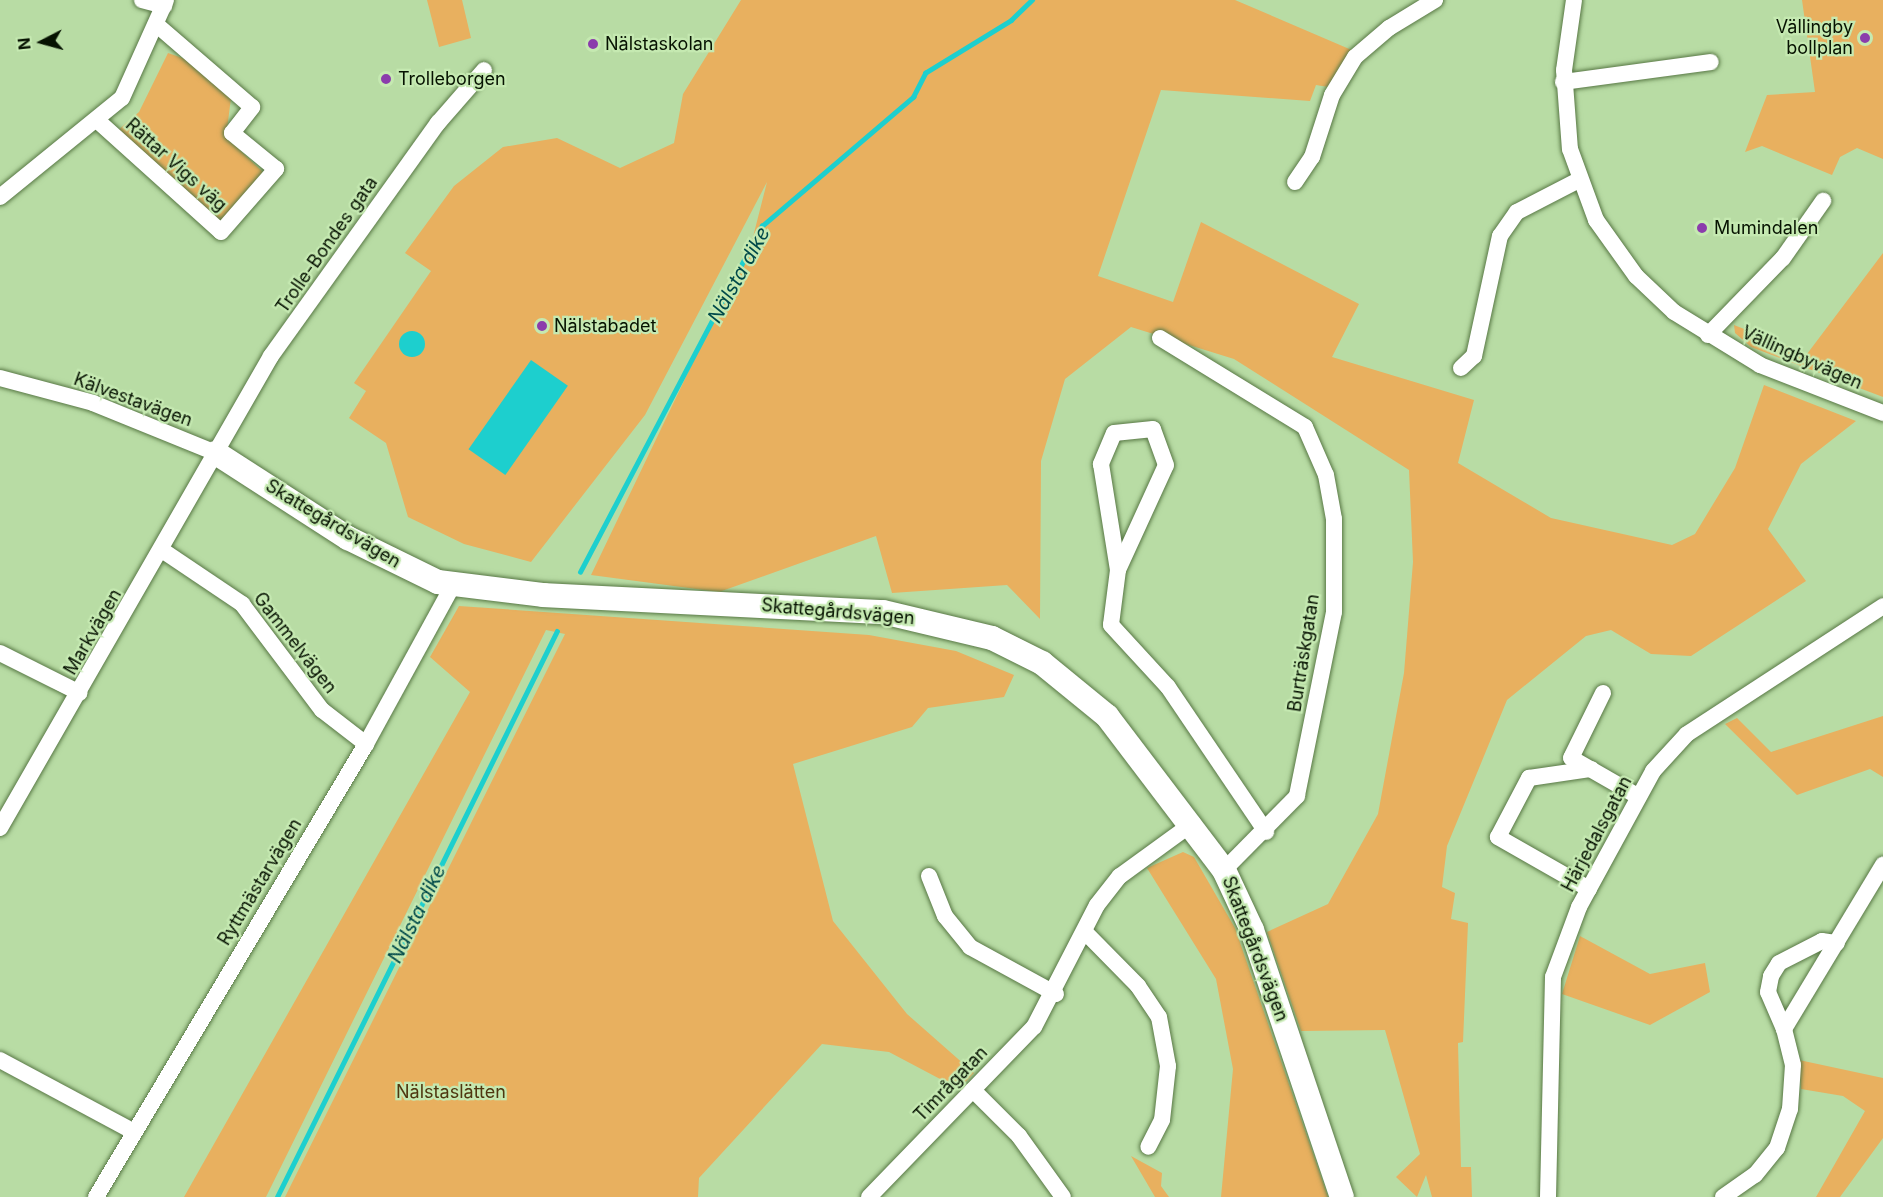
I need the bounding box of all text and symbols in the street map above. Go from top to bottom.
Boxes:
north arrow [12,12,72,72]
place label: Vällingby bollplan [1776,17,1853,60]
marker: Vällingby bollplan [1858,31,1872,45]
place label: Nälstaskolan [605,33,713,55]
text: N [14,37,35,51]
marker: Nälstaskolan [586,37,600,51]
place label: Trolleborgen [398,68,506,90]
marker: Trolleborgen [379,72,393,86]
street label: Rättar Vigs väg [121,114,231,216]
street label: Trolle-Bondes gata [272,173,382,317]
place label: Mumindalen [1714,217,1818,239]
marker: Mumindalen [1695,221,1709,235]
water label: Nälsta dike [703,223,775,327]
place label: Nälstabadet [554,315,656,337]
marker: Nälstabadet [535,319,549,333]
street label: Vällingbyvägen [1738,322,1866,394]
street label: Kälvestavägen [71,369,195,431]
street label: Skattegårdsvägen [262,475,404,573]
street label: Markvägen [60,585,126,679]
street label: Gammelvägen [249,588,341,698]
street label: Burträskgatan [1284,592,1324,714]
street label: Skattegårdsvägen [761,595,915,629]
street label: Härjedalsgatan [1557,772,1637,896]
street label: Ryttmästarvägen [214,815,306,949]
water label: Nälsta dike [383,861,451,967]
street label: Skattegårdsvägen [1217,873,1293,1025]
street label: Timrågatan [910,1042,992,1126]
park label: Nälstaslätten [396,1081,506,1103]

